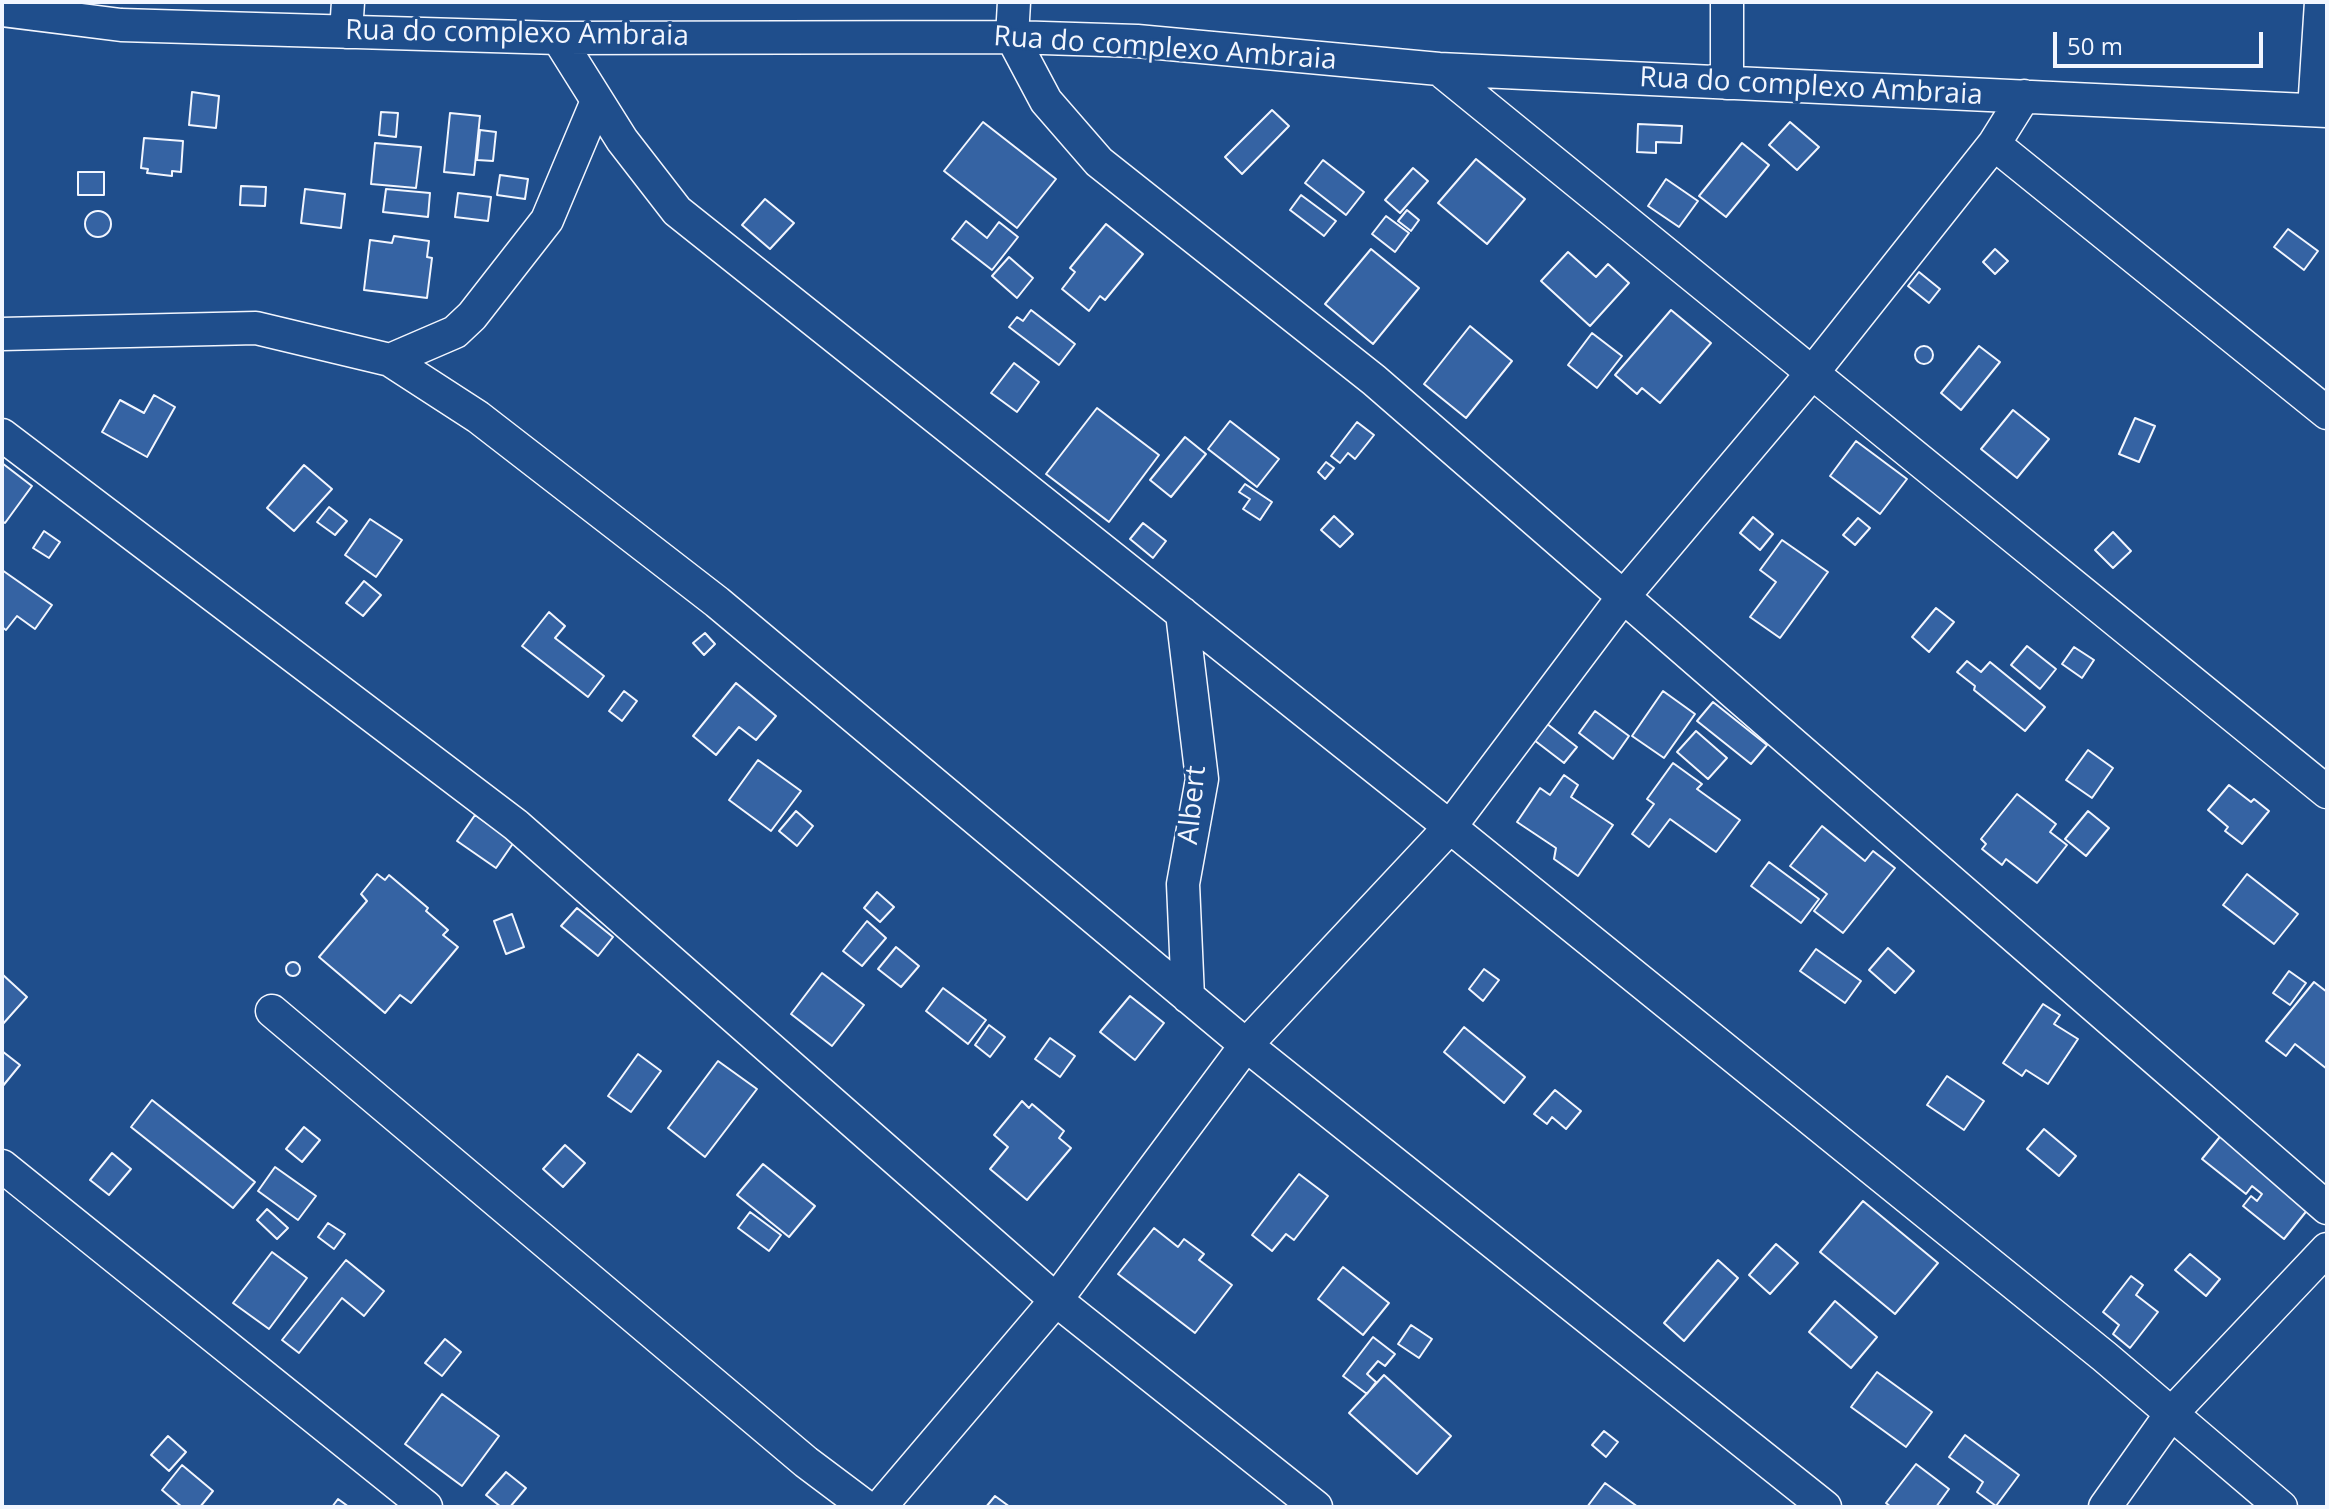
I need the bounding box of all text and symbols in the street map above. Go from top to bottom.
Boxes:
street label: Rua do complexo Ambraia [345,14,689,54]
scale bar [2057,16,2267,66]
street label: Rua do complexo Ambraia [992,20,1338,78]
text: 50 m [2067,29,2123,62]
street label: Rua do complexo Ambraia [1638,61,1984,113]
street label: Albert [1172,764,1214,846]

